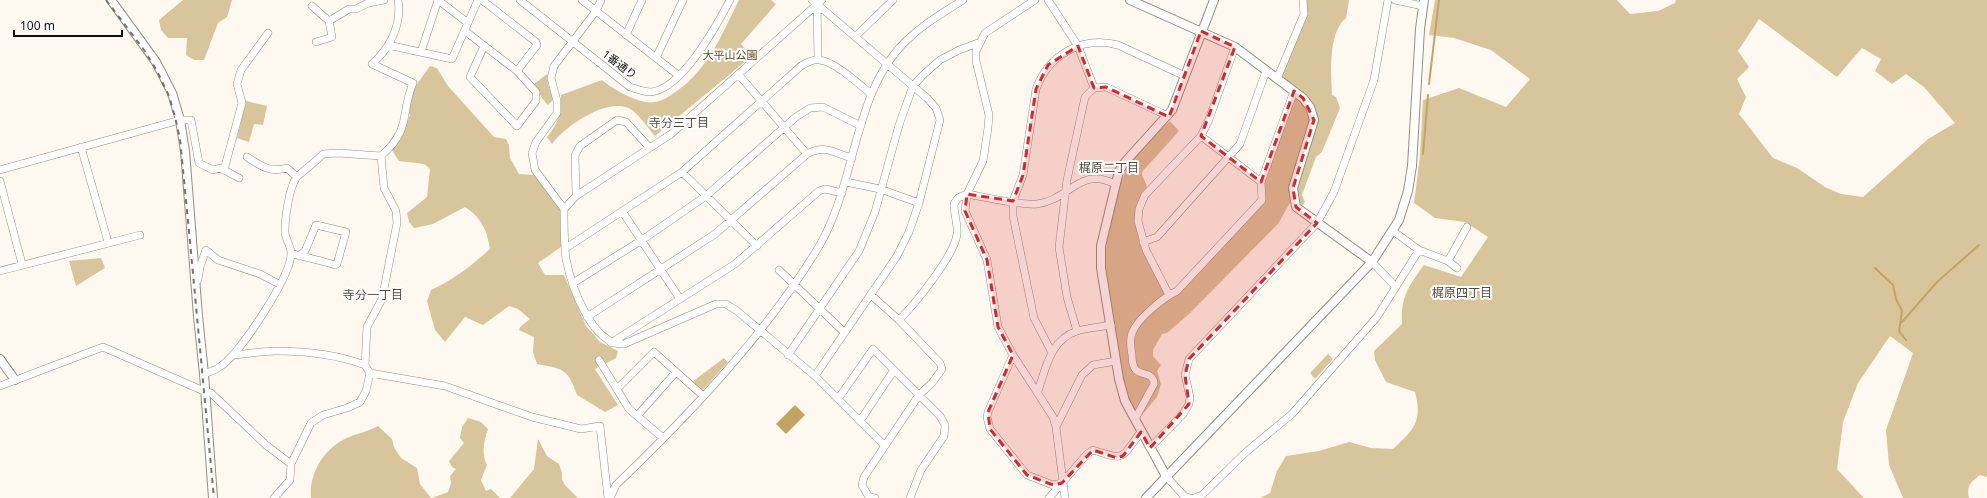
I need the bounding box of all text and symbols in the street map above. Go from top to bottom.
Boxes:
scale bar [14,12,122,38]
text: 100 m [20,17,55,34]
street label: 1番通り [600,46,640,82]
park label: 大平山公園 [703,47,758,62]
district label: 寺分三丁目 [649,114,709,131]
district label: 梶原二丁目 [1079,159,1139,176]
district label: 梶原四丁目 [1432,284,1492,301]
district label: 寺分一丁目 [343,286,403,303]

